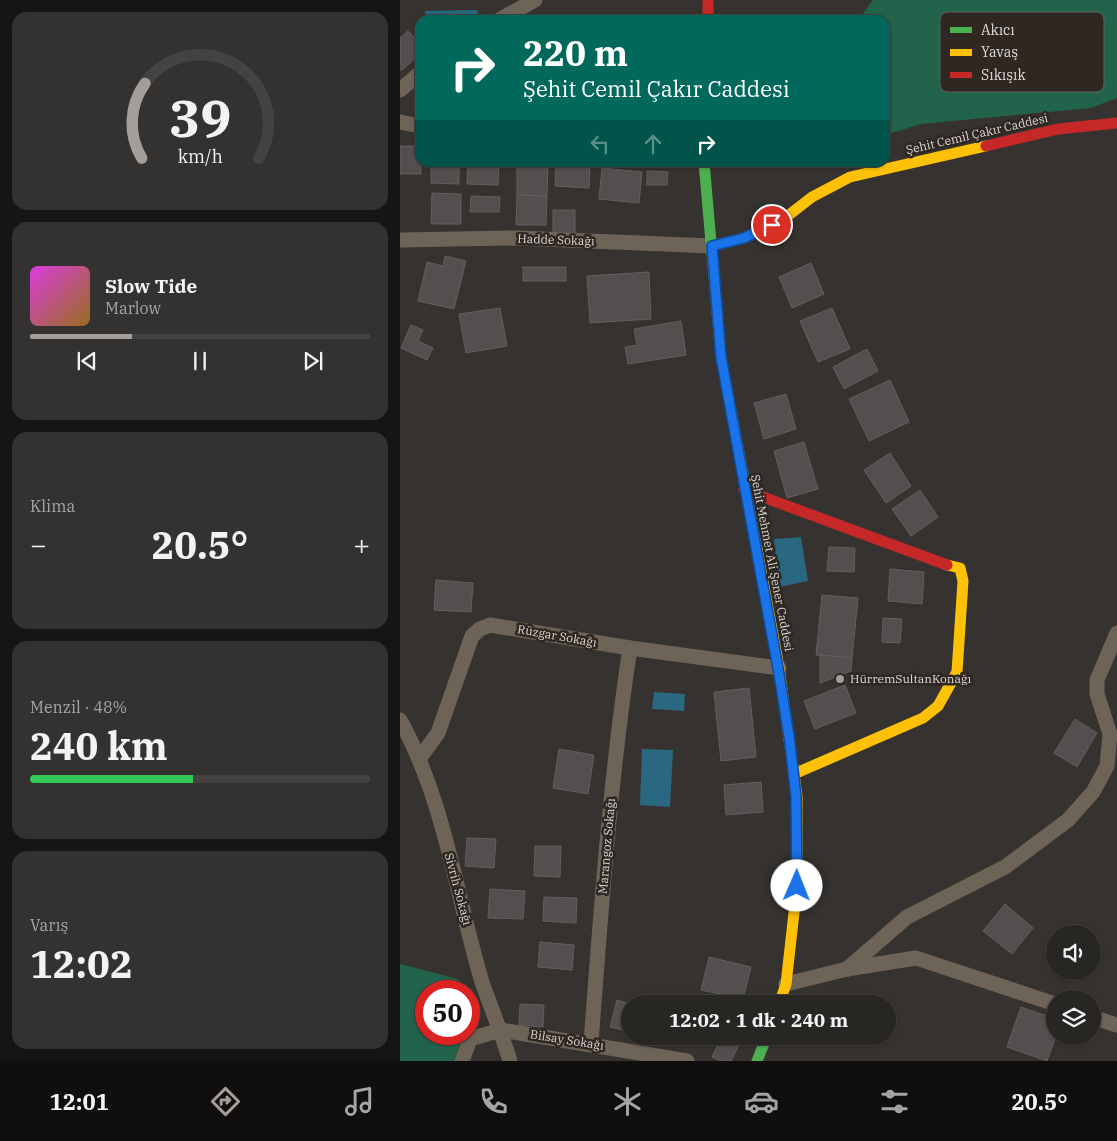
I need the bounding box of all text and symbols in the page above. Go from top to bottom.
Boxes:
legend [940,12,1104,92]
text: Akıcı [981,21,1015,39]
text: 220 m [523,30,628,76]
icon: right [440,35,505,100]
text: Yavaş [981,43,1018,61]
text: Sıkışık [981,66,1026,84]
text: Şehit Cemil Çakır Caddesi [523,74,790,103]
text: 39 [169,84,231,151]
street label: Şehit Cemil Çakır Caddesi [904,110,1050,157]
icon: left [586,130,614,158]
icon: ahead [639,130,667,158]
icon: right [692,130,720,158]
text: km/h [177,145,223,168]
pin [751,204,793,246]
icon: arrive [758,211,786,239]
street label: Hadde Sokağı [517,231,595,248]
text: Slow Tide [105,274,197,298]
text: Marlow [105,298,161,318]
icon: previous [73,347,101,375]
icon: pause [186,347,214,375]
icon: next [299,347,327,375]
street label: Şehit Mehmet Ali Şener Caddesi [748,473,797,653]
text: Klima [30,496,75,516]
text: 20.5° [152,520,248,569]
text: − [30,526,47,563]
text: + [353,526,370,563]
street label: Rüzgar Sokağı [516,621,598,650]
place label: HürremSultanKonağı [850,671,972,686]
marker: HürremSultanKonağı [834,673,846,685]
text: Menzil · 48% [30,697,127,717]
text: 240 km [30,721,168,770]
street label: Marangoz Sokağı [595,797,618,895]
street label: Sivrih Sokağı [442,851,475,927]
position arrow [770,859,822,911]
text: Varış [30,915,68,935]
map controls [1046,925,1101,1045]
button: sound [1046,925,1101,980]
text: 12:02 [30,939,133,988]
speed limit sign: 50 [415,980,480,1045]
button: layers [1046,990,1101,1045]
text: 12:02 · 1 dk · 240 m [669,1008,848,1032]
street label: Bilsay Sokağı [529,1026,605,1053]
icon: directions [208,1084,243,1119]
icon: music [342,1084,377,1119]
icon: phone [476,1084,511,1119]
icon: climate [610,1084,645,1119]
icon: car [744,1084,779,1119]
icon: filters [877,1084,912,1119]
text: 12:01 [49,1087,109,1116]
text: 20.5° [1011,1087,1068,1116]

